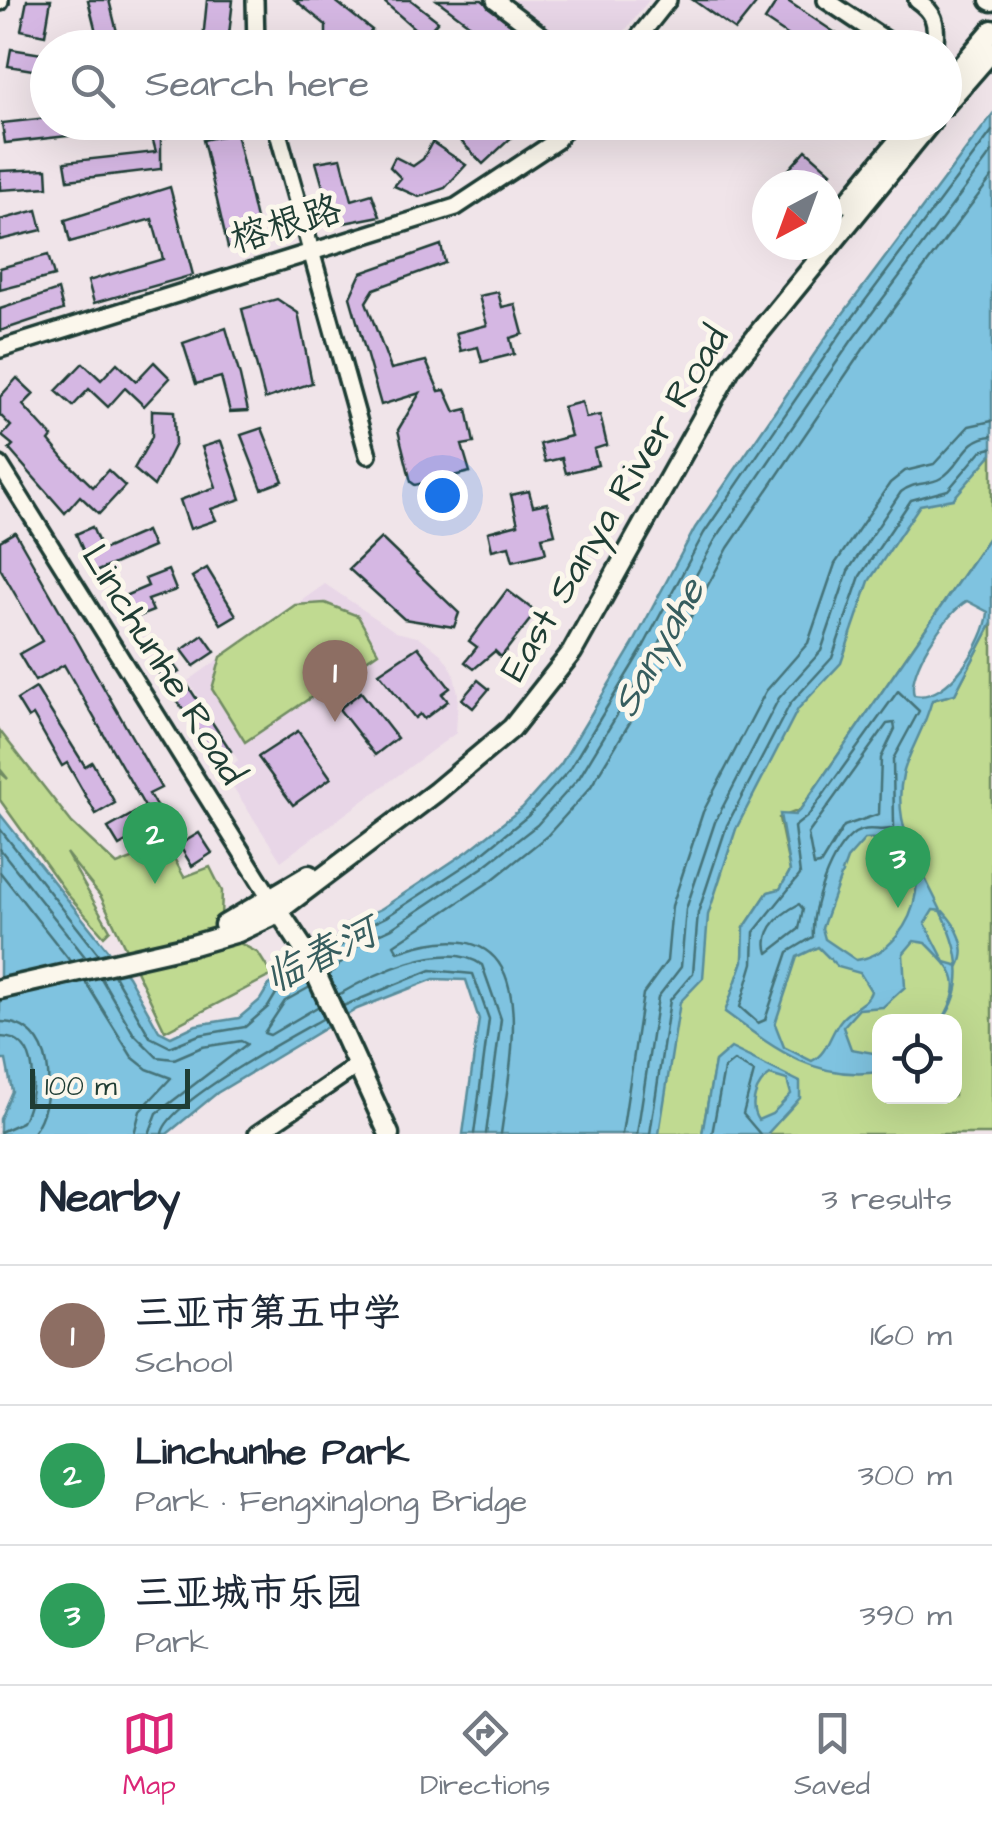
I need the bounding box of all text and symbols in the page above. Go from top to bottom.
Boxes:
search box [30,30,962,140]
icon: search [65,58,120,113]
text: Search here [145,59,369,111]
north arrow [752,170,842,260]
street label: 榕根路 [224,183,348,267]
street label: East Sanya River Road [488,317,743,692]
your location [417,470,468,521]
street label: Linchunhe Road [68,535,258,795]
water label: Sanyahe [599,567,721,727]
pin: 1 [302,640,368,722]
pin: 2 [122,802,188,884]
pin: 3 [866,826,930,908]
water label: 临春河 [255,902,392,1007]
map controls [872,1014,962,1104]
button: locate [872,1014,962,1104]
scale bar [30,1064,190,1108]
text: 100 m [45,1067,117,1106]
text: Nearby [40,1170,180,1228]
text: 3 results [822,1177,952,1222]
text: 三亚市第五中学 [135,1288,401,1340]
text: 1 [70,1313,75,1358]
text: 160 m [870,1313,952,1358]
text: School [135,1340,233,1385]
text: Linchunhe Park [135,1427,410,1479]
text: 2 [63,1453,82,1498]
text: 300 m [858,1453,952,1498]
text: Park · Fengxinglong Bridge [135,1479,527,1524]
text: 三亚城市乐园 [135,1568,363,1620]
text: 3 [64,1593,81,1638]
text: 390 m [860,1593,952,1638]
text: Park [135,1620,209,1665]
tab: Map [122,1706,177,1805]
tab: Directions [420,1706,550,1805]
tab: Saved [794,1706,870,1805]

